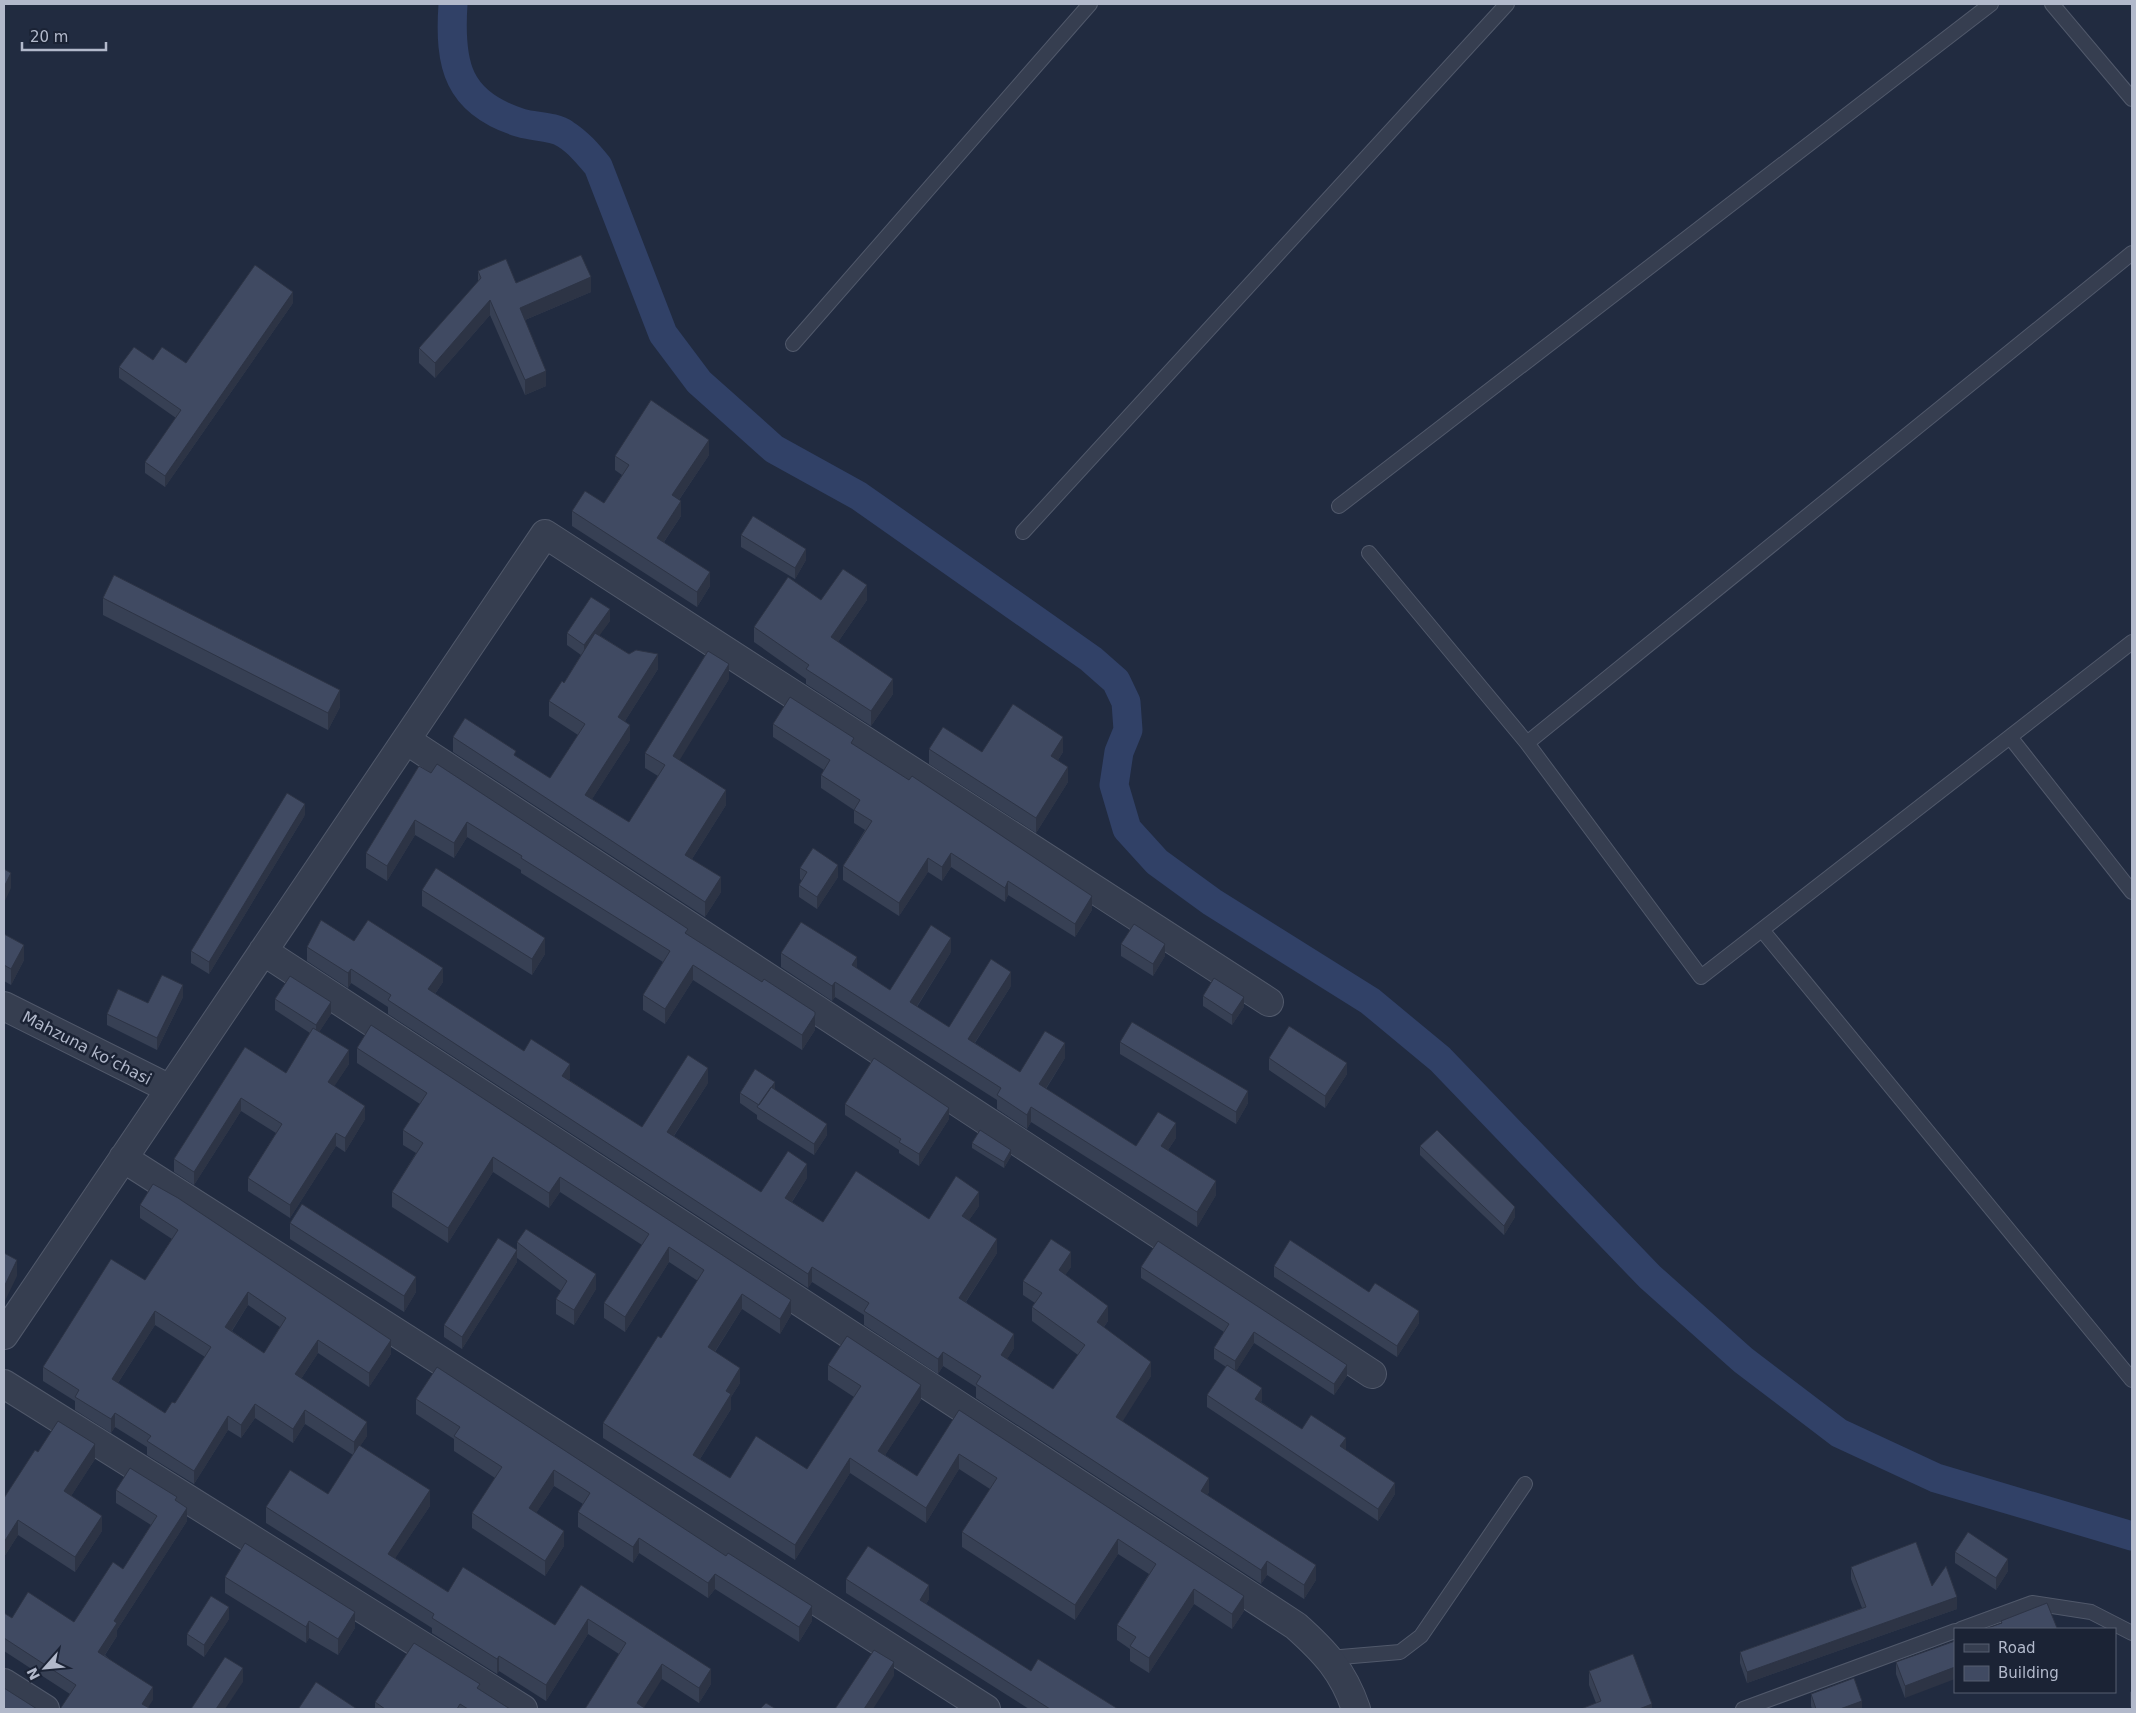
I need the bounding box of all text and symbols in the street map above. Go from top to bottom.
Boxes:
scale bar [22,20,106,52]
text: 20 m [30,28,68,46]
street label: Mahzuna koʻchasi [19,1007,155,1089]
legend [1954,1628,2116,1693]
text: Road [1998,1639,2036,1657]
north arrow [20,1643,70,1693]
text: Building [1998,1664,2059,1682]
text: N [24,1665,43,1683]

